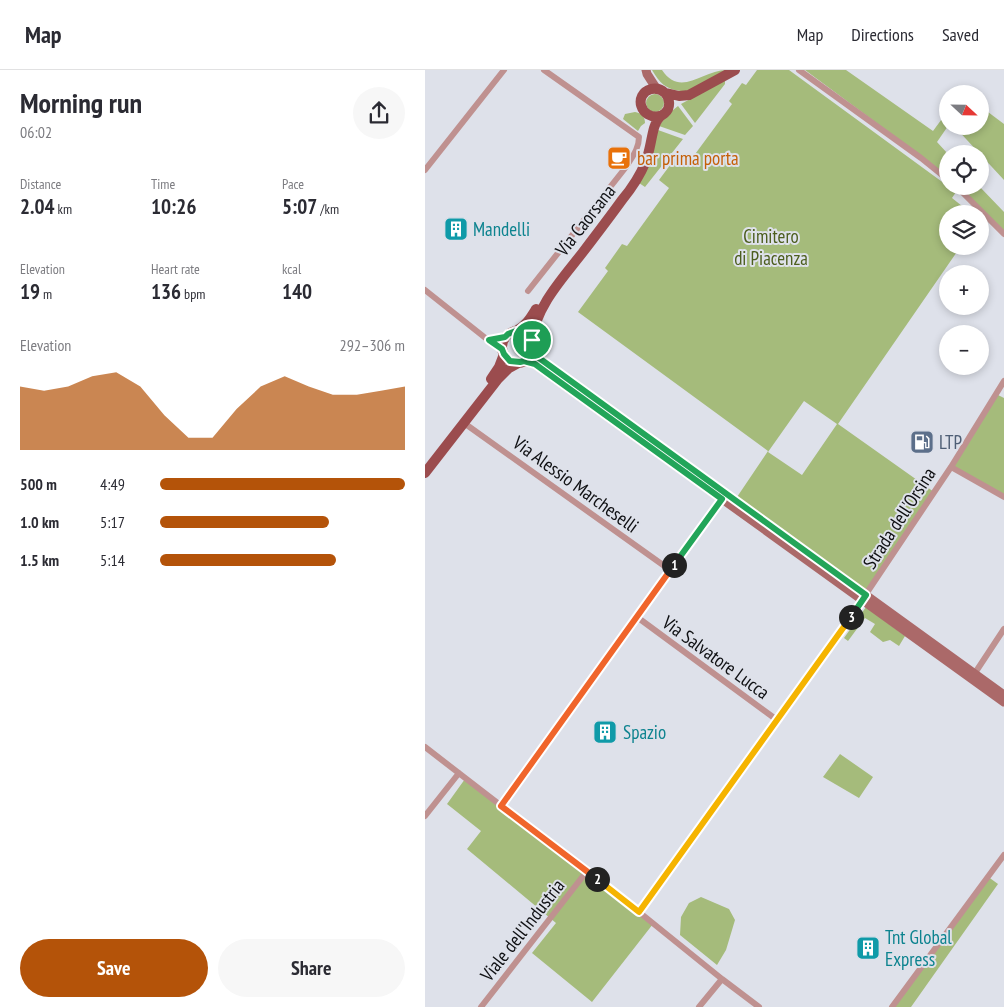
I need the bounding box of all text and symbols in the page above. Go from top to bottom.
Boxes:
text: Map [25,19,62,50]
text: Map [797,23,823,46]
text: Directions [851,23,914,46]
text: Saved [942,23,979,46]
text: Morning run [20,84,142,121]
north arrow [939,85,989,135]
map controls [939,85,989,375]
button: share [353,87,405,139]
text: 06:02 [20,122,52,142]
cafe icon: bar prima porta [606,145,632,171]
button: locate [939,145,989,195]
place label: bar prima porta [637,146,739,170]
text: Distance [20,175,61,193]
text: Time [151,175,175,193]
text: Pace [282,175,304,193]
street label: Via Caorsana [549,180,620,261]
text: 2.04 [20,193,55,220]
text: 10:26 [151,193,196,220]
text: 5:07 [282,193,317,220]
text: km [55,200,72,218]
text: /km [317,200,339,218]
button: layers [939,205,989,255]
building icon: Mandelli [443,216,469,242]
place label: Mandelli [473,217,530,241]
park label: Cimitero di Piacenza [734,224,808,270]
text: Elevation [20,260,65,278]
text: Heart rate [151,260,200,278]
text: kcal [282,260,301,278]
button: + [939,265,989,315]
text: 19 [20,278,40,305]
text: 136 [151,278,181,305]
text: 140 [282,278,312,305]
text: m [40,285,52,303]
text: bpm [181,285,205,303]
pin [511,319,553,361]
button: − [939,325,989,375]
icon: arrive [518,326,546,354]
text: Elevation [20,335,71,355]
text: 292–306 m [340,335,405,355]
fuel station icon: LTP [909,429,935,455]
street label: Via Alessio Marcheselli [508,430,644,538]
place label: LTP [939,430,962,454]
street label: Strada dell'Orsina [857,463,941,573]
text: 500 m [20,474,57,494]
text: 4:49 [100,474,125,494]
text: 1.0 km [20,512,59,532]
text: 5:17 [100,512,125,532]
text: 1.5 km [20,550,59,570]
text: 5:14 [100,550,125,570]
pin: 1 [661,552,687,578]
text: 1 [671,556,678,574]
pin: 3 [839,604,863,630]
text: 3 [848,608,855,626]
street label: Via Salvatore Lucca [657,609,774,704]
building icon: Spazio [592,719,618,745]
place label: Spazio [623,720,666,744]
pin: 2 [585,866,609,892]
text: 2 [594,870,601,888]
street label: Viale dell'Industria [474,874,569,987]
place label: Tnt Global Express [885,925,952,971]
building icon: Tnt Global Express [855,935,881,961]
button: Save [20,939,208,997]
button: Share [218,939,405,997]

